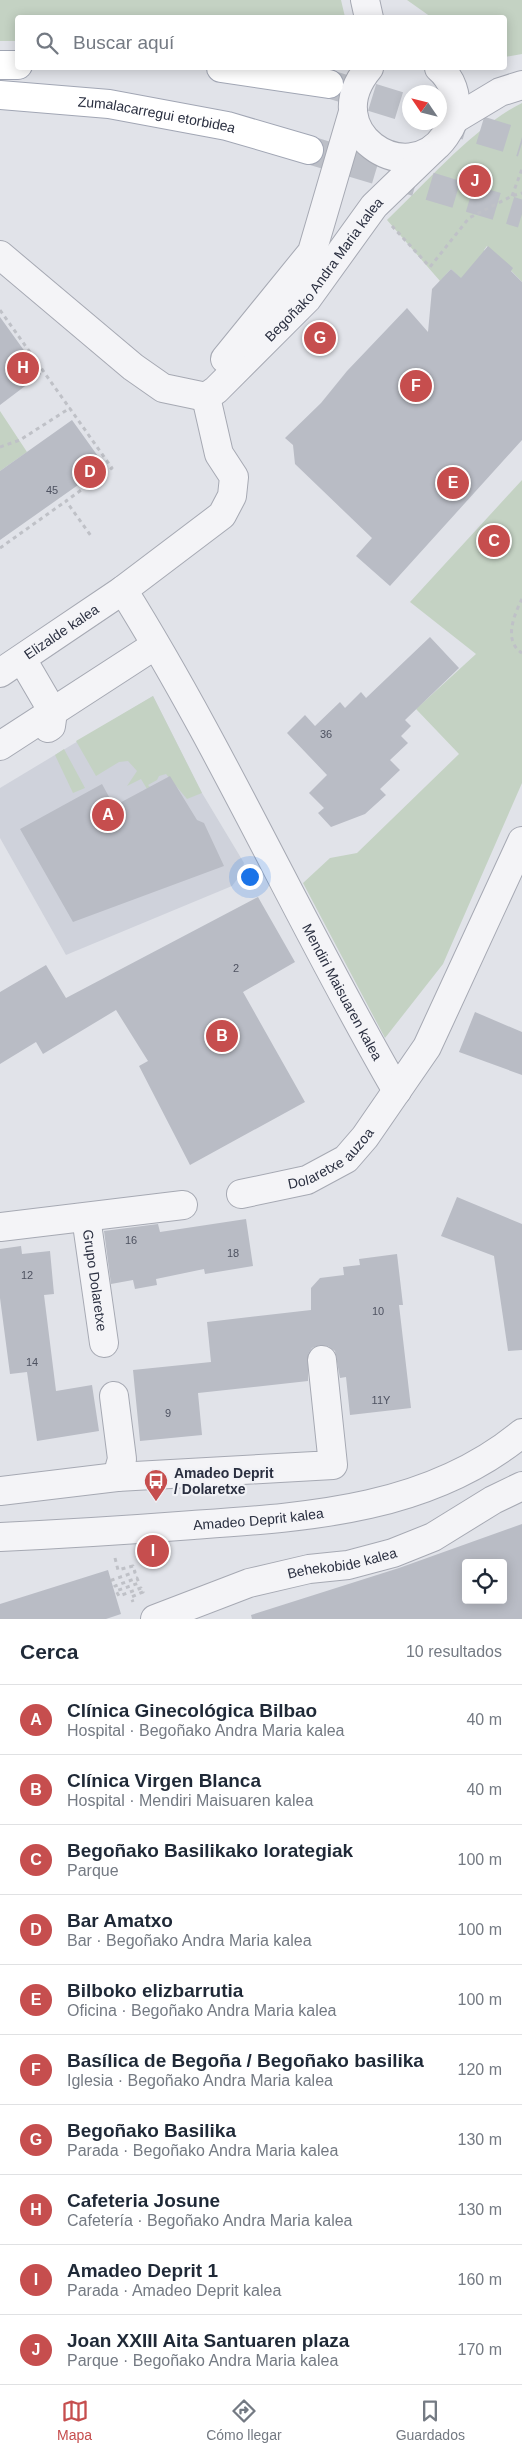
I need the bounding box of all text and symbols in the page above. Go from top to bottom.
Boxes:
search box [15,15,507,70]
icon: search [33,29,61,57]
text: Buscar aquí [73,32,174,53]
north arrow [402,85,447,130]
street label: Zumalacarregui etorbidea [77,93,238,136]
pin: J [459,162,491,200]
street label: Begoñako Andra Maria kalea [262,194,386,344]
pin: G [304,319,336,357]
pin: H [7,349,39,387]
pin: F [400,367,432,405]
pin: D [74,453,106,491]
pin: E [437,464,469,502]
house number: 45 [46,484,58,496]
pin: C [478,522,510,560]
street label: Elizalde kalea [21,601,102,662]
house number: 36 [320,728,332,740]
pin: A [92,796,124,834]
your location [237,864,263,890]
street label: Mendiri Maisuaren kalea [299,921,386,1063]
house number: 2 [233,962,239,974]
pin: B [206,1017,238,1055]
street label: Dolaretxe auzoa [286,1125,377,1192]
street label: Grupo Dolaretxe [80,1228,110,1333]
house number: 16 [125,1234,137,1246]
house number: 18 [227,1247,239,1259]
house number: 12 [21,1269,33,1281]
house number: 10 [372,1305,384,1317]
house number: 14 [26,1356,38,1368]
house number: 11Y [372,1394,391,1406]
house number: 9 [165,1407,171,1419]
place label: Amadeo Deprit / Dolaretxe [174,1465,274,1497]
bus stop icon: Amadeo Deprit / Dolaretxe [143,1468,169,1502]
street label: Amadeo Deprit kalea [193,1505,325,1533]
pin: I [137,1532,169,1570]
street label: Behekobide kalea [286,1544,399,1582]
map controls [462,1559,507,1604]
button: locate [462,1559,507,1604]
text: Cerca [20,1640,78,1663]
text: 10 resultados [406,1643,502,1660]
text: Clínica Ginecológica Bilbao [67,1700,317,1721]
text: A [30,1711,42,1728]
text: 40 m [466,1711,502,1728]
text: Hospital · Begoñako Andra Maria kalea [67,1722,345,1739]
text: Clínica Virgen Blanca [67,1770,261,1791]
text: B [30,1781,42,1798]
text: 40 m [466,1781,502,1798]
text: Hospital · Mendiri Maisuaren kalea [67,1792,313,1809]
text: Begoñako Basilikako lorategiak [67,1840,353,1861]
text: C [30,1851,42,1868]
text: 100 m [458,1851,502,1868]
text: Parque [67,1862,119,1879]
text: Bar Amatxo [67,1910,173,1931]
text: D [30,1921,42,1938]
text: 100 m [458,1921,502,1938]
text: Bar · Begoñako Andra Maria kalea [67,1932,312,1949]
text: Bilboko elizbarrutia [67,1980,243,2001]
text: E [31,1991,41,2008]
text: 100 m [458,1991,502,2008]
text: Oficina · Begoñako Andra Maria kalea [67,2002,336,2019]
text: Basílica de Begoña / Begoñako basilika [67,2050,424,2071]
text: F [31,2061,41,2078]
text: 120 m [458,2061,502,2078]
text: Iglesia · Begoñako Andra Maria kalea [67,2072,333,2089]
text: Begoñako Basilika [67,2120,236,2141]
text: G [30,2131,42,2148]
text: 130 m [458,2131,502,2148]
text: Parada · Begoñako Andra Maria kalea [67,2142,338,2159]
text: Cafeteria Josune [67,2190,220,2211]
text: H [30,2201,42,2218]
text: 130 m [458,2201,502,2218]
text: Cafetería · Begoñako Andra Maria kalea [67,2212,353,2229]
text: Amadeo Deprit 1 [67,2260,218,2281]
text: I [34,2271,38,2288]
text: 160 m [458,2271,502,2288]
text: Parada · Amadeo Deprit kalea [67,2282,281,2299]
text: Joan XXIII Aita Santuaren plaza [67,2330,349,2351]
text: J [32,2341,40,2358]
text: 170 m [458,2341,502,2358]
text: Parque · Begoñako Andra Maria kalea [67,2352,338,2369]
tab: Mapa [57,2397,92,2443]
tab: Cómo llegar [206,2397,282,2443]
tab: Guardados [396,2397,465,2443]

